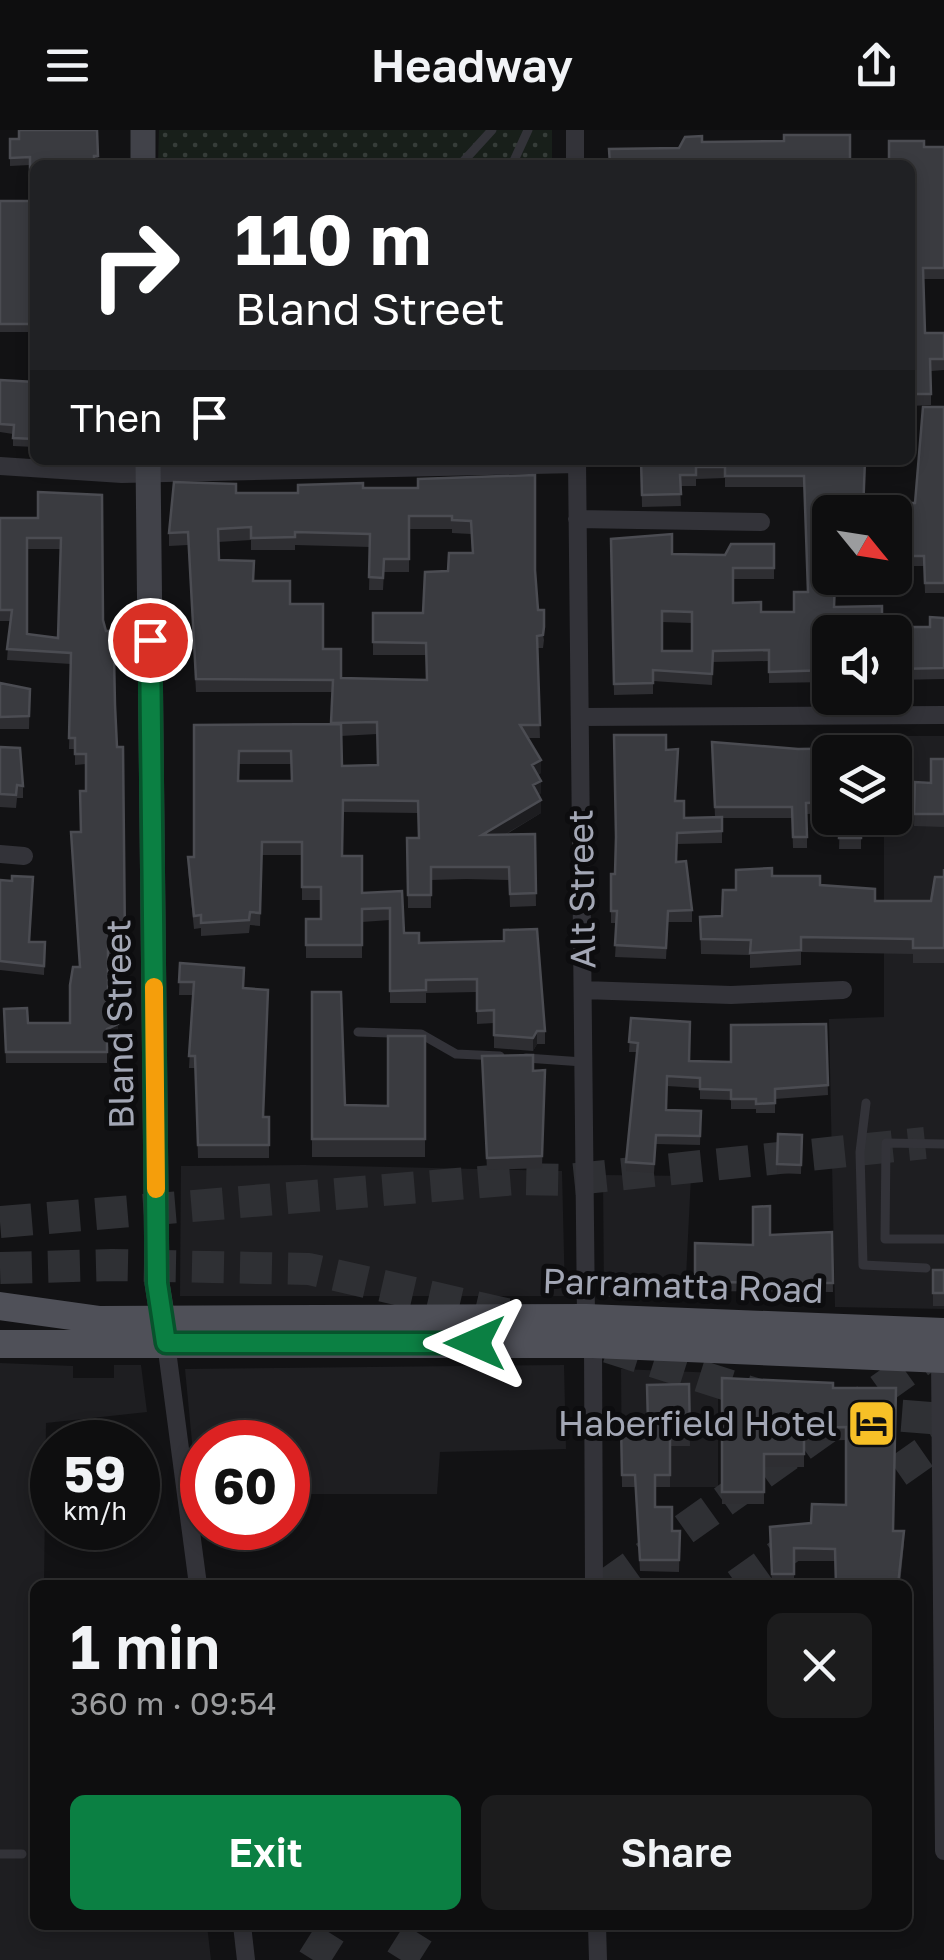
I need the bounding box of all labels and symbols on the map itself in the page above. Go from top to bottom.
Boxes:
north arrow [812,495,912,595]
pin [108,598,193,683]
street label: Alt Street [559,809,603,969]
street label: Bland Street [96,919,142,1129]
street label: Parramatta Road [542,1259,824,1311]
position arrow [423,1291,527,1395]
hotel icon: Haberfield Hotel [846,1398,898,1450]
place label: Haberfield Hotel [558,1402,837,1444]
speed limit sign: 60 [180,1420,310,1550]

